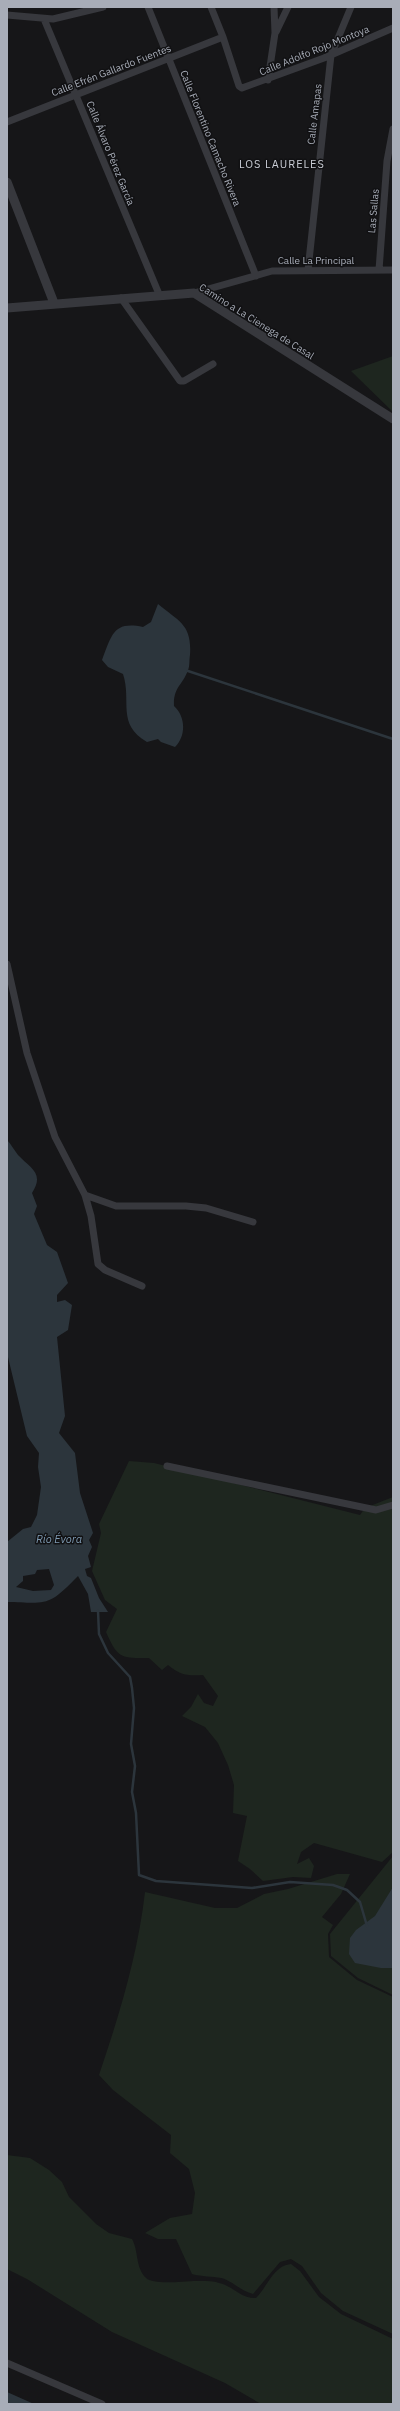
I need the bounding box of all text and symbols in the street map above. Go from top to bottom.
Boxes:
street label: Calle Adolfo Rojo Montoya [257,22,372,78]
street label: Calle Efrén Gallardo Fuentes [49,42,173,99]
street label: Calle Florentino Camacho Rivera [177,68,244,209]
street label: Calle Amapas [304,83,325,145]
street label: Calle Álvaro Pérez García [84,99,138,208]
district label: LOS LAURELES [239,157,325,171]
street label: Las Sallas [365,188,382,234]
street label: Calle La Principal [278,254,355,267]
street label: Camino a La Cienega de Casal [197,281,317,362]
water label: Río Évora [36,1532,82,1546]

